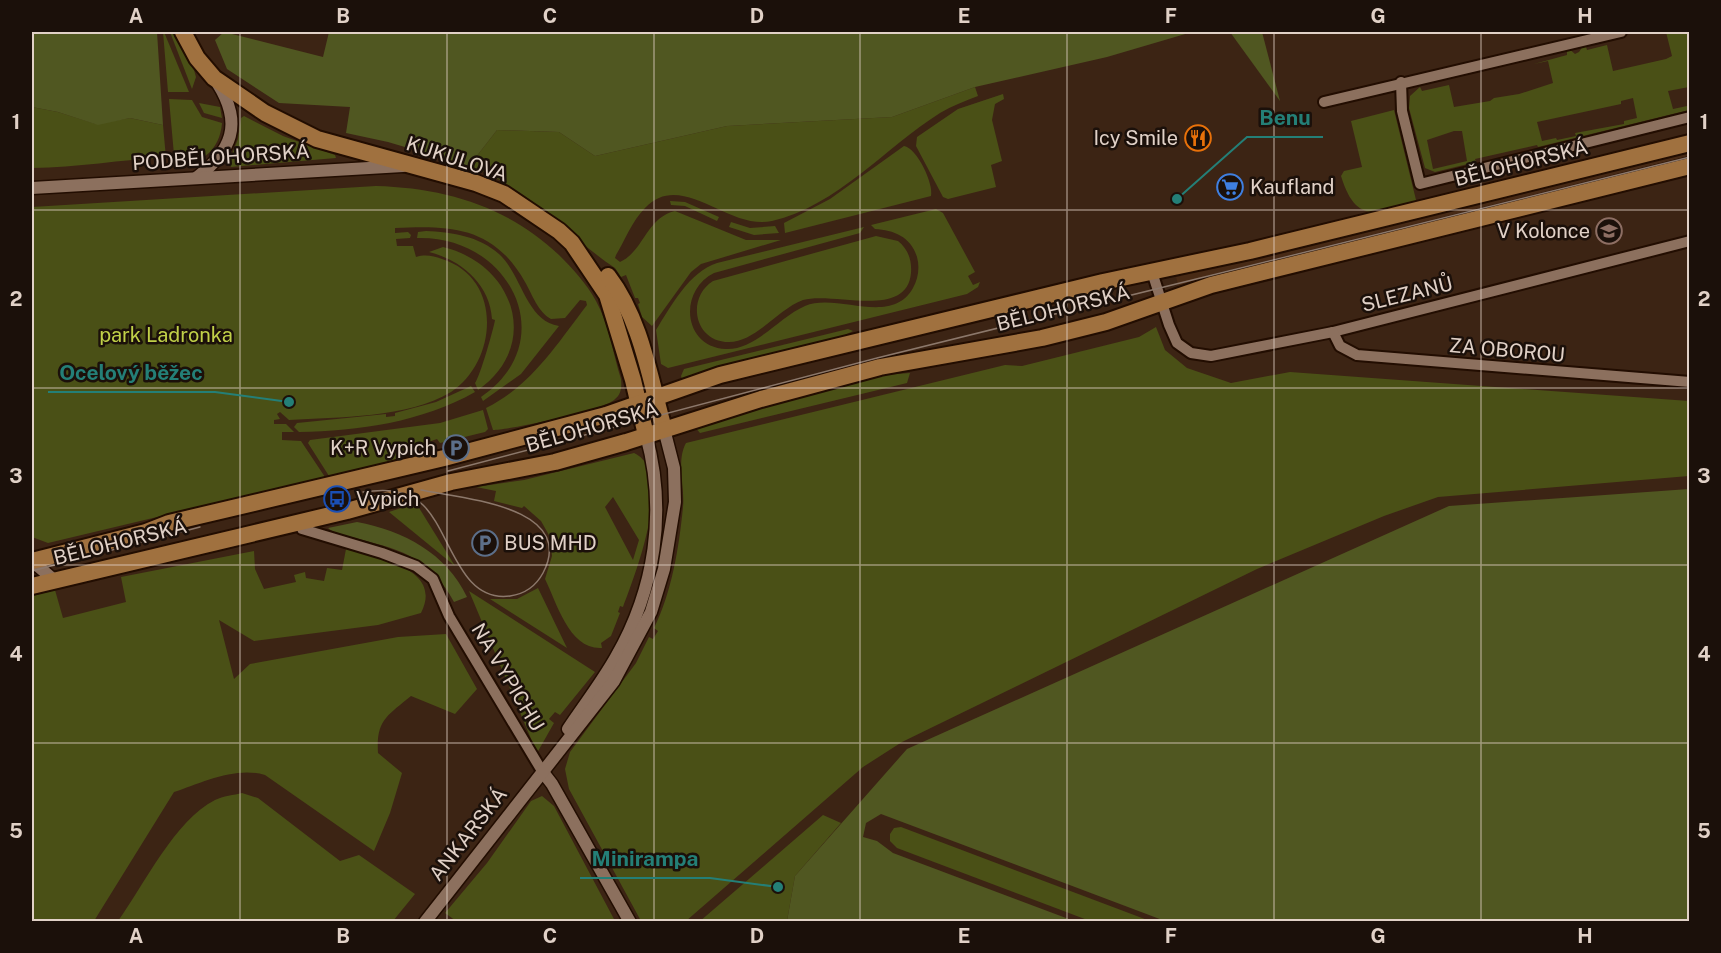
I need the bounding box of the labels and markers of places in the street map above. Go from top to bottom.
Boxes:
callout: Benu [1247,98,1323,137]
restaurant icon: Icy Smile [1183,123,1213,153]
place label: Icy Smile [1094,126,1178,150]
supermarket icon: Kaufland [1215,172,1245,202]
place label: Kaufland [1250,175,1335,199]
school or university icon: V Kolonce [1594,216,1624,246]
place label: V Kolonce [1497,219,1590,243]
callout: Ocelový běžec [48,353,215,392]
parking icon: K+R Vypich [441,433,471,463]
place label: K+R Vypich [330,436,436,460]
bus stop icon: Vypich [322,484,352,514]
place label: Vypich [356,487,419,511]
parking icon: BUS MHD [470,528,500,558]
place label: BUS MHD [504,531,597,555]
callout: Minirampa [580,839,710,878]

